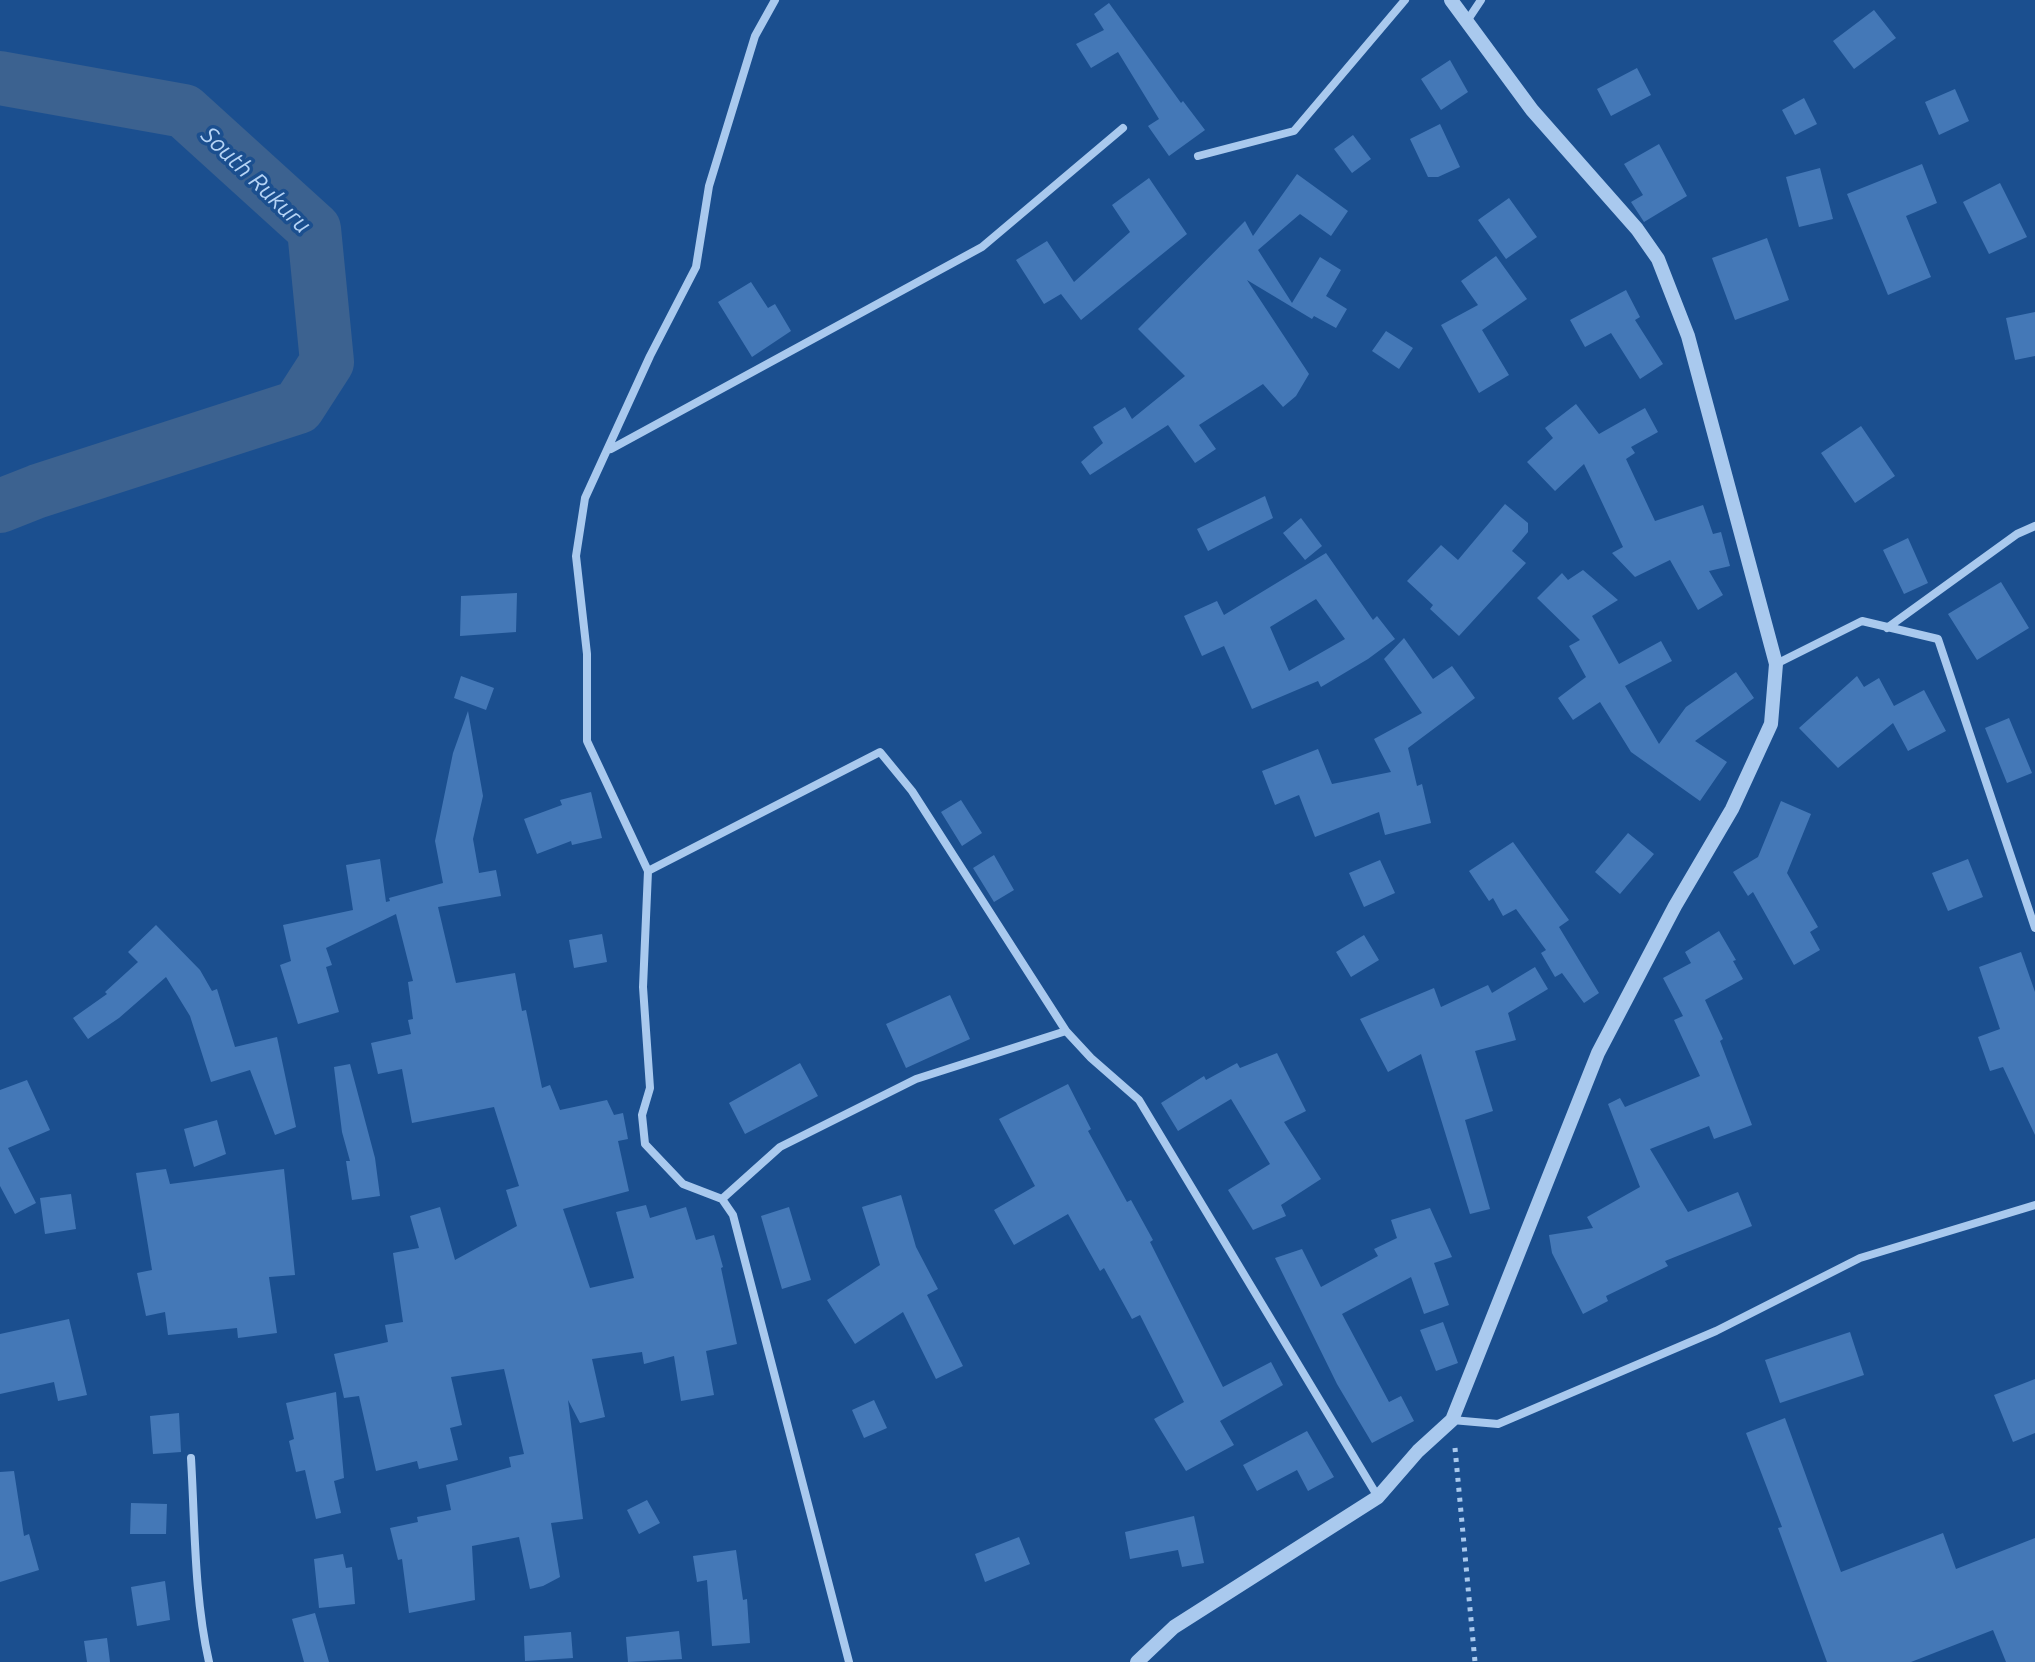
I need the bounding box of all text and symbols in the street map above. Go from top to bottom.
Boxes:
water label: South Rukuru [195,121,317,239]

